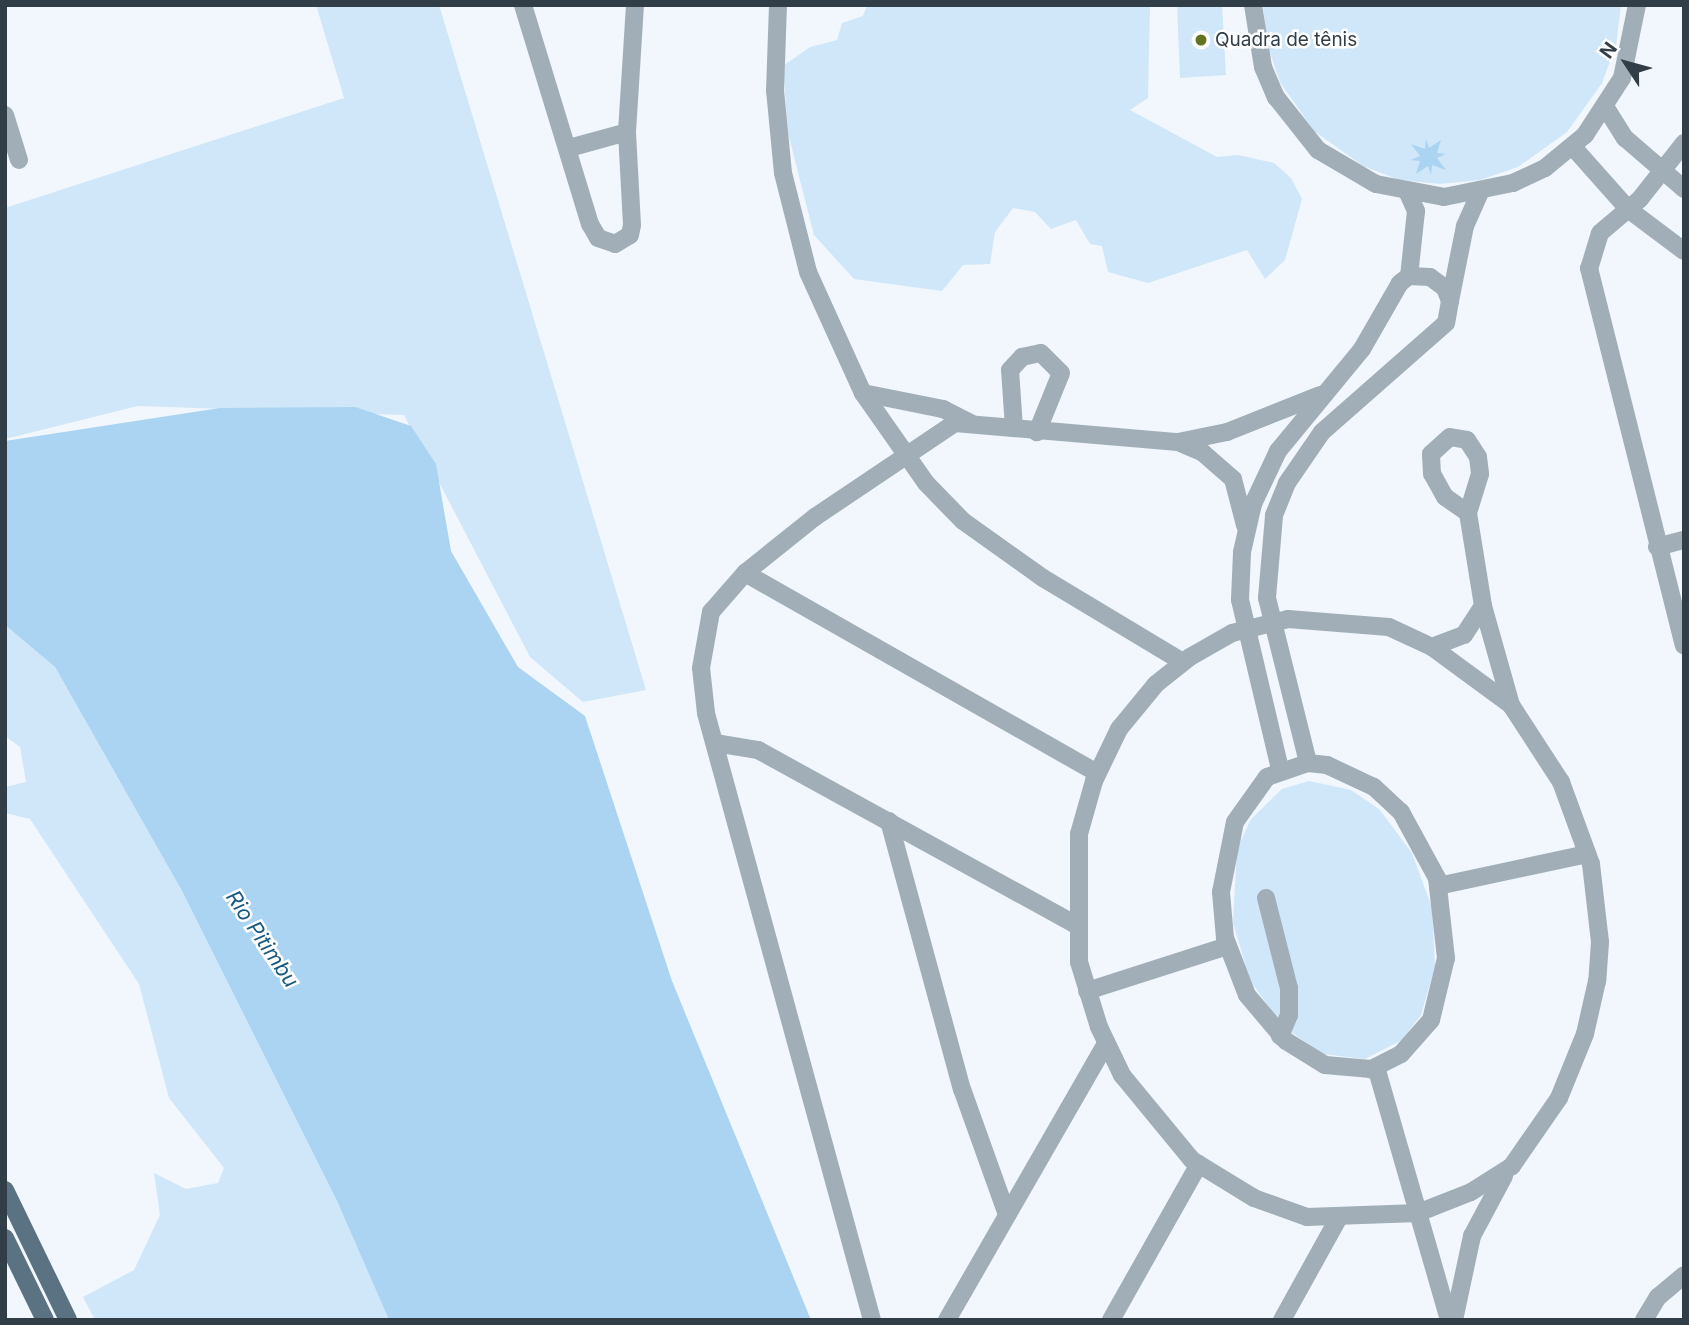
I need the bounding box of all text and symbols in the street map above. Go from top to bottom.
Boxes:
north arrow [1591,28,1661,98]
place label: Quadra de tênis [1215,29,1357,51]
marker: Quadra de tênis [1193,32,1209,48]
text: N [1595,38,1622,63]
water label: Rio Pitimbu [220,886,304,992]

